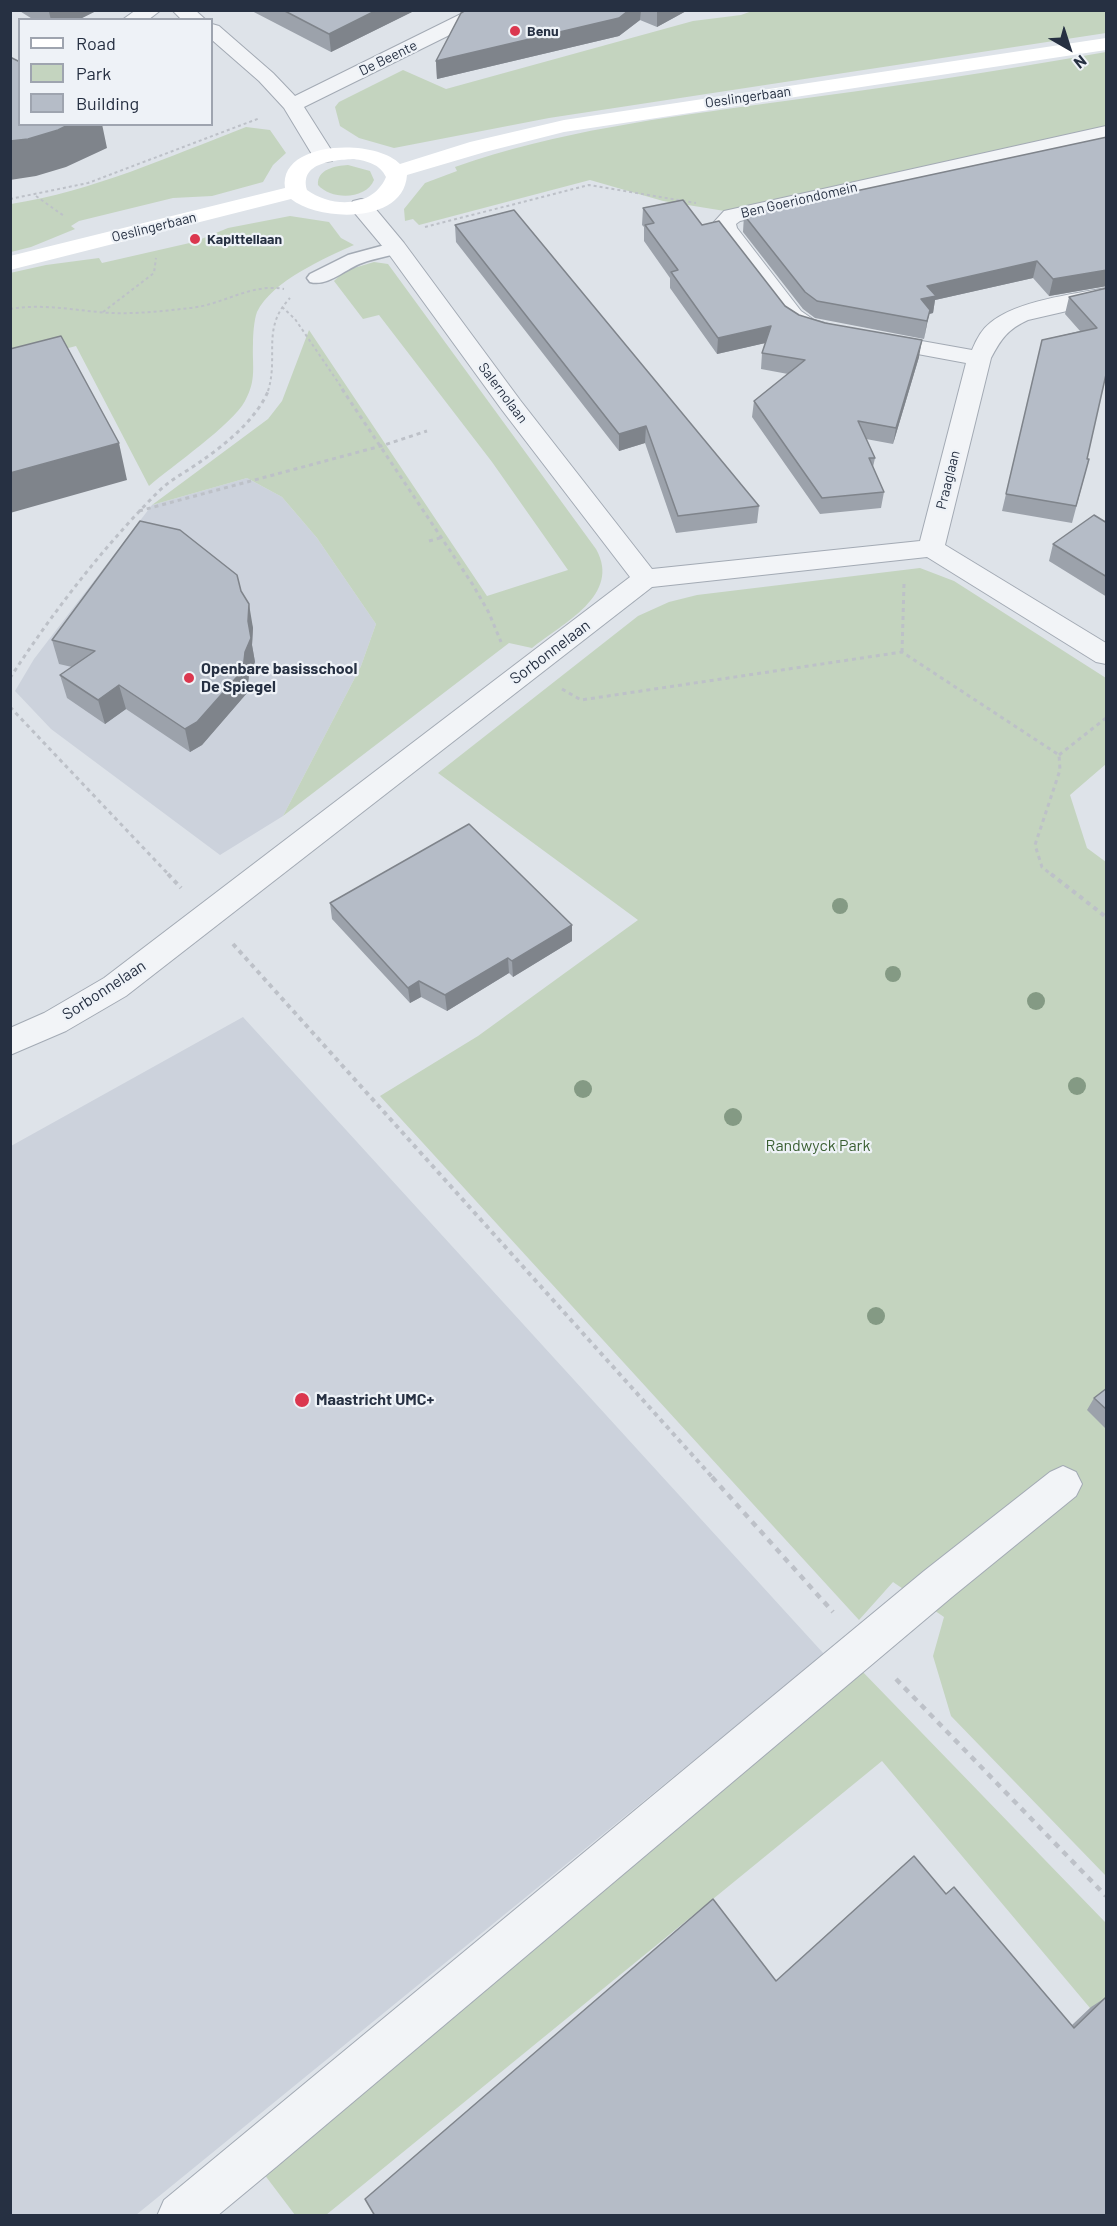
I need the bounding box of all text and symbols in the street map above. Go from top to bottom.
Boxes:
legend [18,18,213,126]
north arrow [1039,18,1099,78]
place label: Benu [527,23,559,39]
marker: Benu [508,24,522,38]
text: Road [76,32,116,54]
street label: De Beente [356,37,420,79]
text: N [1071,52,1091,73]
text: Park [76,62,111,84]
street label: Oeslingerbaan [704,83,792,111]
text: Building [76,92,139,114]
street label: Ben Goeriondomein [739,178,859,222]
street label: Oeslingerbaan [110,208,198,246]
place label: Kapittellaan [207,231,282,247]
marker: Kapittellaan [188,232,202,246]
street label: Salernolaan [475,360,531,426]
street label: Praaglaan [933,449,963,511]
street label: Sorbonnelaan [506,616,594,688]
place label: Openbare basisschool De Spiegel [201,659,357,697]
marker: Openbare basisschool De Spiegel [182,671,196,685]
street label: Sorbonnelaan [59,956,149,1024]
park label: Randwyck Park [766,1136,870,1156]
place label: Maastricht UMC+ [316,1390,434,1410]
marker: Maastricht UMC+ [293,1391,311,1409]

